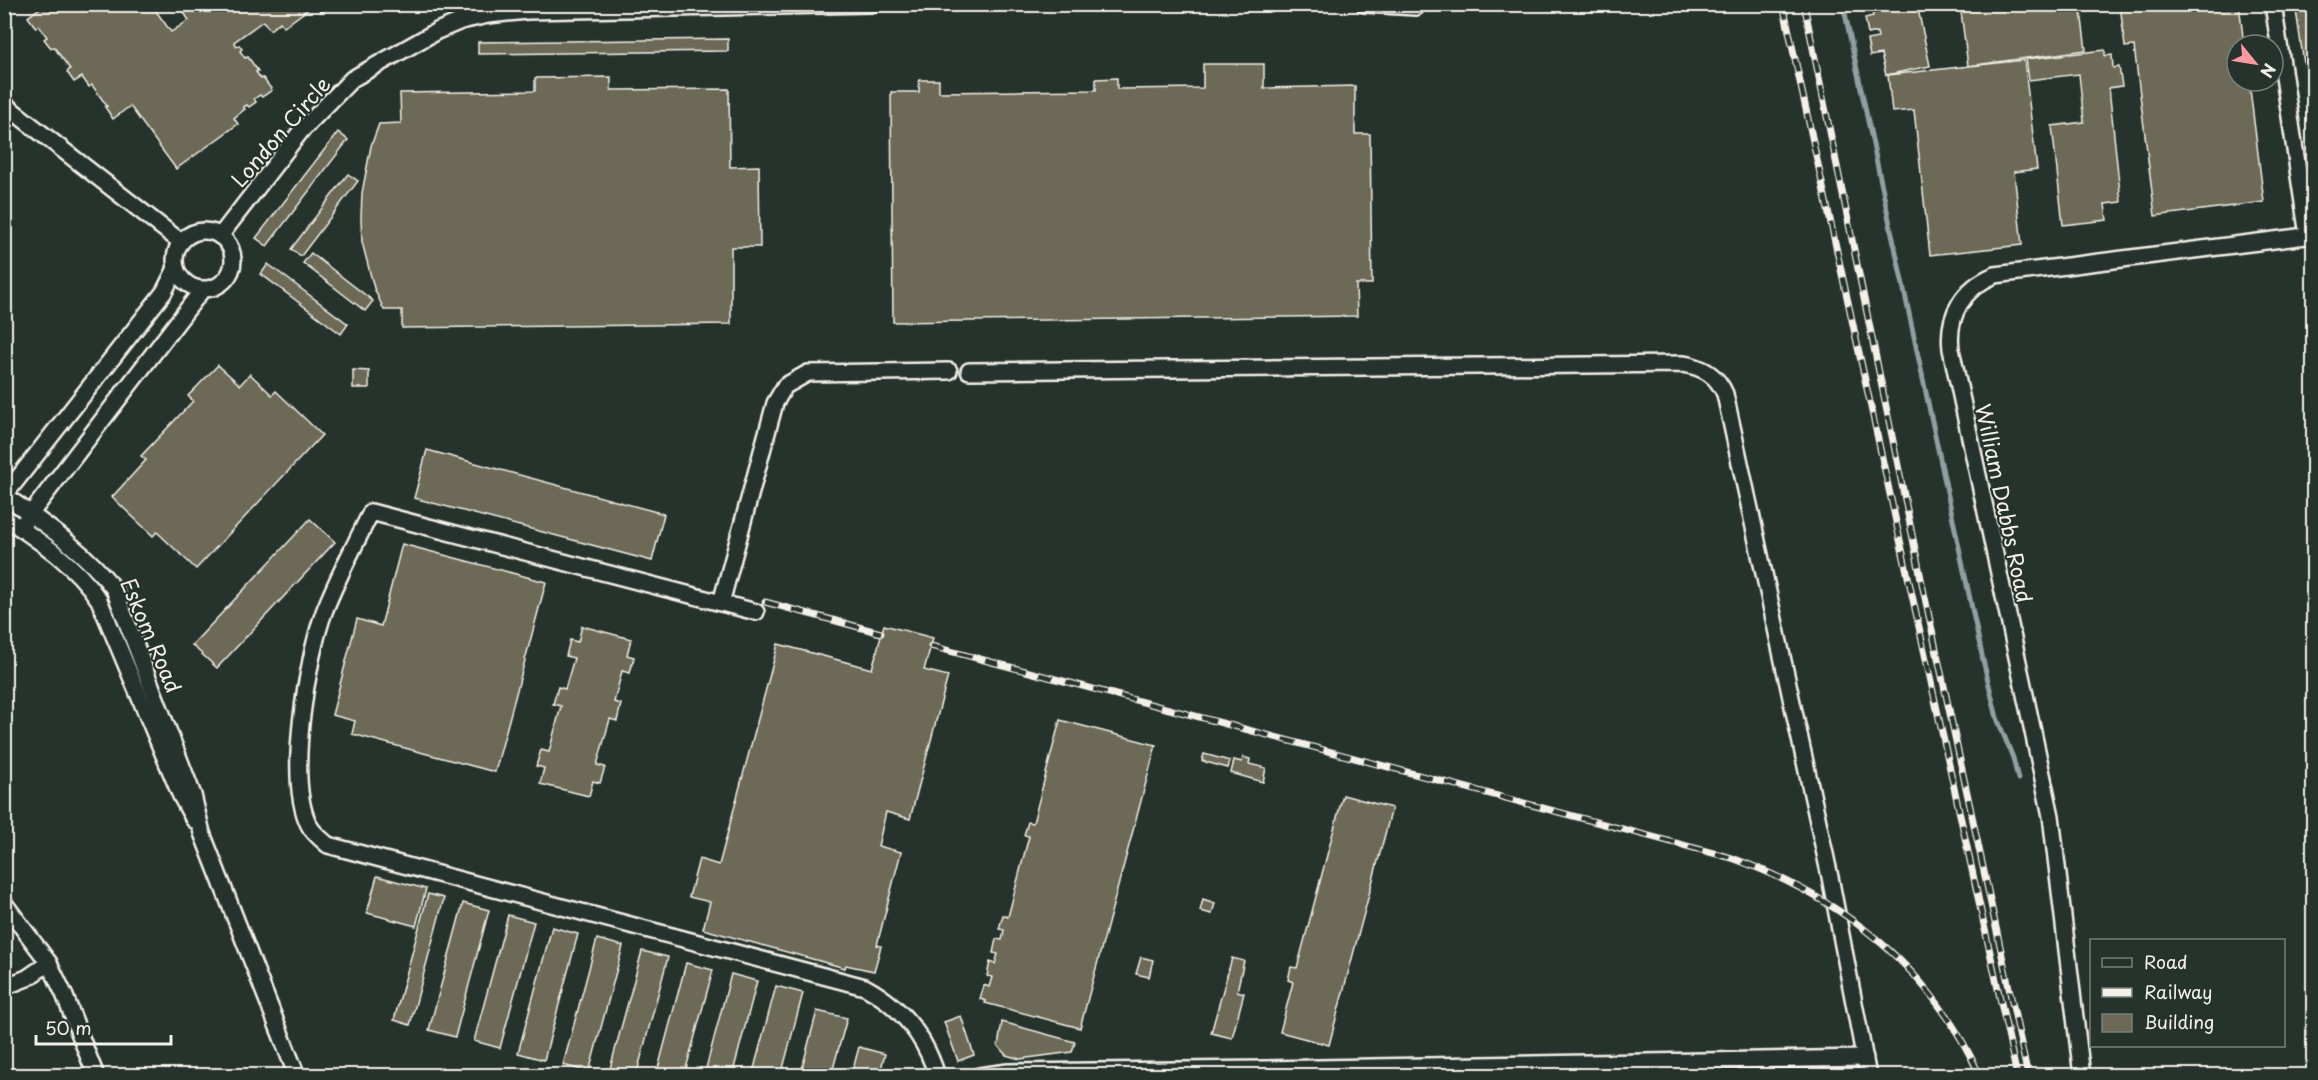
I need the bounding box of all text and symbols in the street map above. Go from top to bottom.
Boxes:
north arrow [2225,33,2285,93]
text: N [2255,60,2282,82]
street label: London Circle [223,68,337,194]
street label: William Dabbs Road [1968,401,2042,605]
street label: Eskom Road [113,572,191,698]
legend [2090,939,2285,1047]
text: Road [2144,948,2188,975]
text: Railway [2144,978,2212,1005]
scale bar [36,1008,171,1046]
text: Building [2144,1008,2214,1035]
text: 50 m [45,1014,92,1041]

